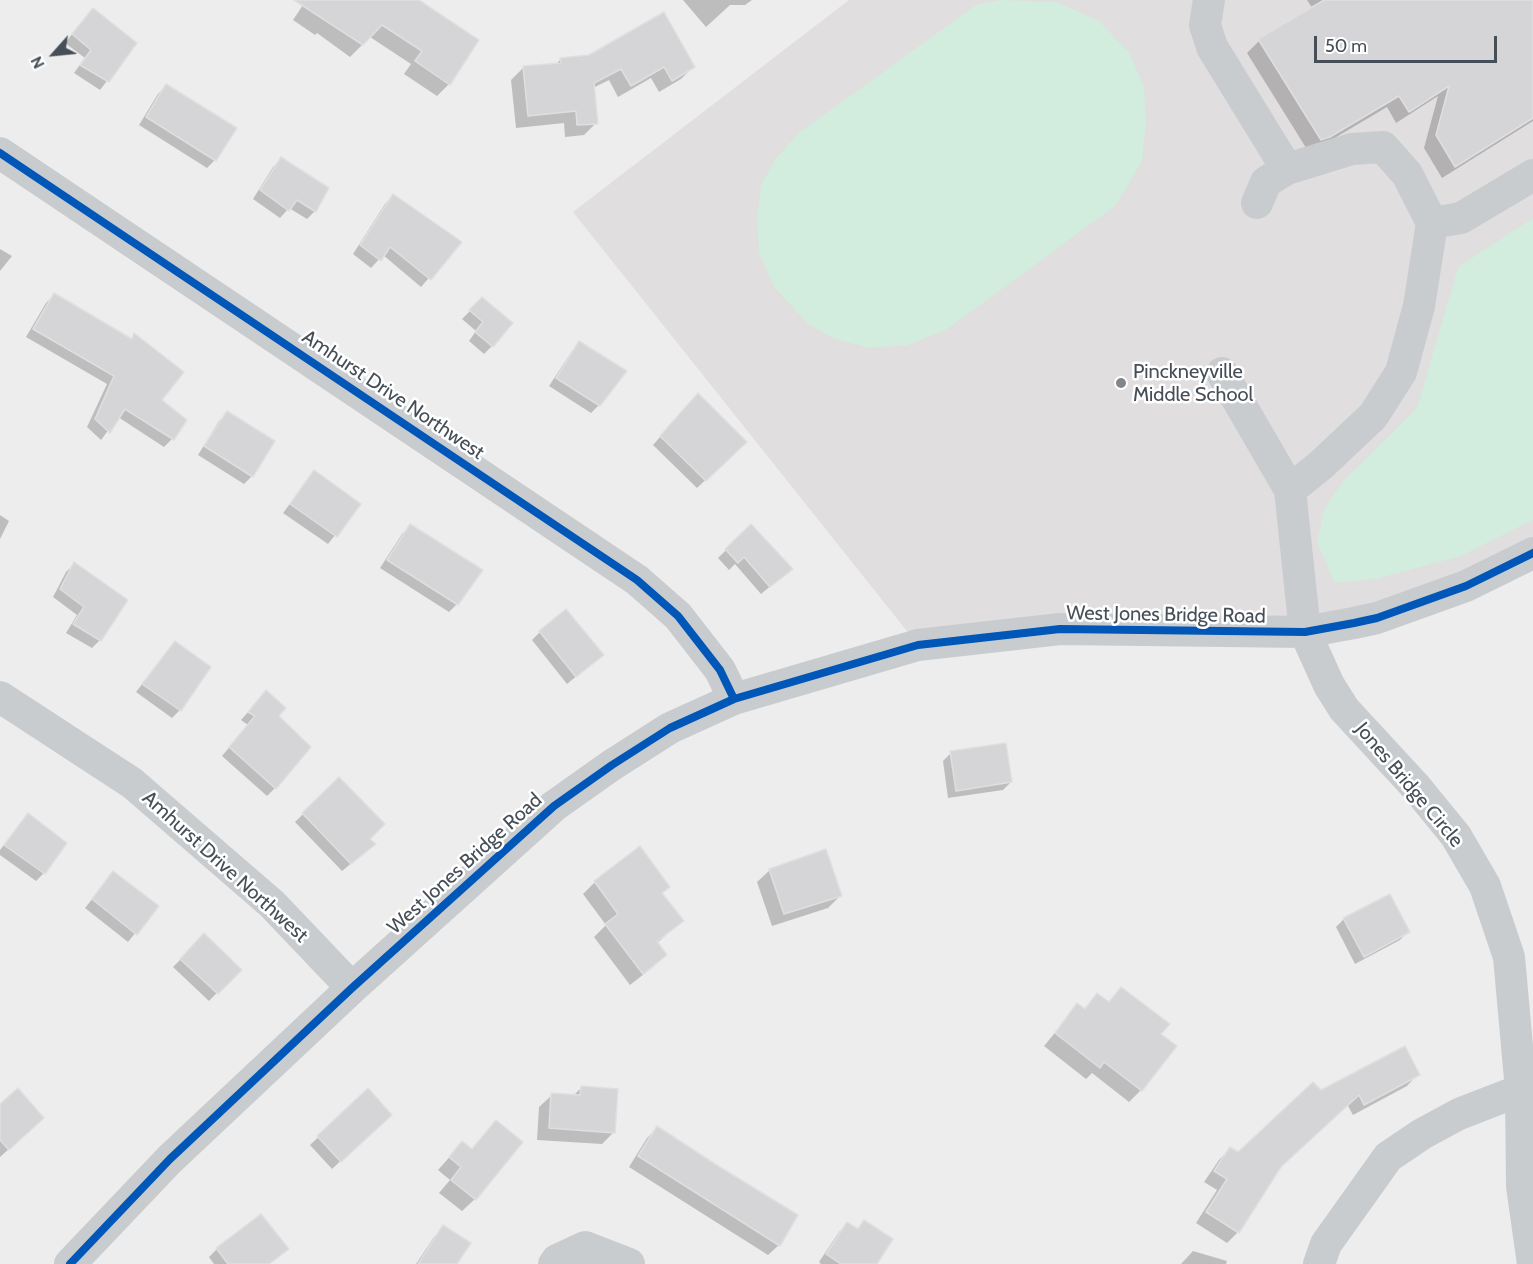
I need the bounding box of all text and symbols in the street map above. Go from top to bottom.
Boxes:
north arrow [24,24,84,84]
scale bar [1317,24,1500,62]
text: 50 m [1325,35,1367,57]
text: N [26,53,49,72]
street label: Amhurst Drive Northwest [297,325,489,465]
place label: Pinckneyville Middle School [1133,360,1253,407]
marker: Pinckneyville Middle School [1114,376,1128,390]
street label: West Jones Bridge Road [1066,601,1266,629]
street label: Jones Bridge Circle [1350,718,1468,852]
street label: Amhurst Drive Northwest [137,786,313,948]
street label: West Jones Bridge Road [383,788,547,940]

